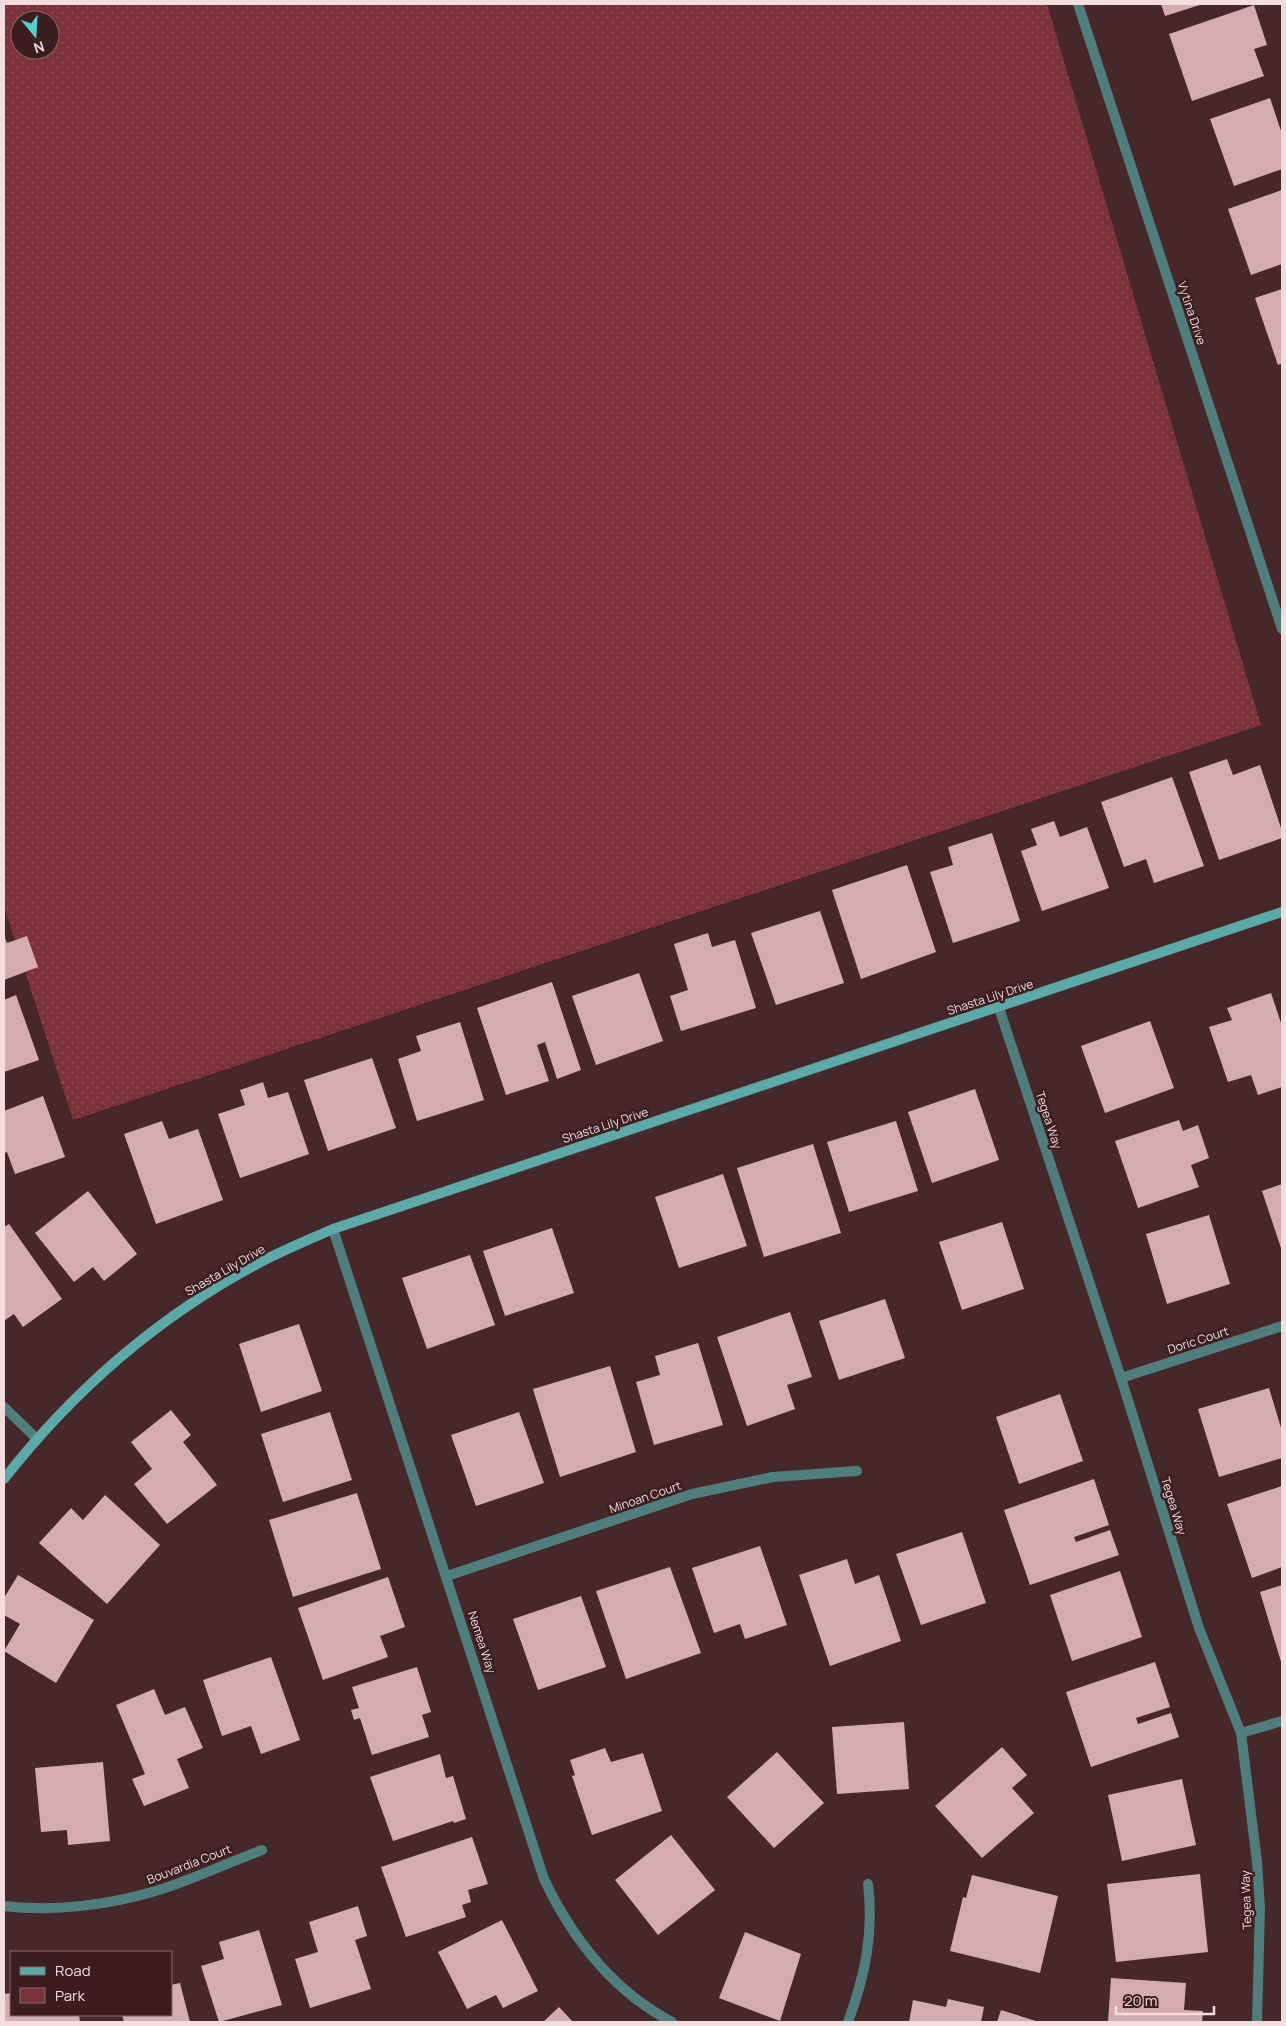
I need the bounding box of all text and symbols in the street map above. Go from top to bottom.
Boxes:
north arrow [10,10,60,60]
text: N [31,37,47,58]
street label: Vytina Drive [1174,279,1210,347]
street label: Shasta Lily Drive [945,975,1035,1019]
street label: Tegea Way [1032,1089,1066,1152]
street label: Shasta Lily Drive [560,1103,650,1147]
street label: Shasta Lily Drive [182,1240,268,1300]
street label: Doric Court [1165,1322,1231,1358]
street label: Tegea Way [1157,1475,1191,1538]
street label: Minoan Court [607,1477,684,1517]
street label: Nemea Way [464,1609,500,1676]
street label: Bouvardia Court [144,1840,234,1888]
street label: Tegea Way [1236,1869,1256,1930]
legend [10,1951,172,2016]
text: Road [55,1960,91,1981]
scale bar [1116,1984,1214,2016]
text: Park [55,1985,85,2006]
text: 20 m [1124,1990,1157,2011]

